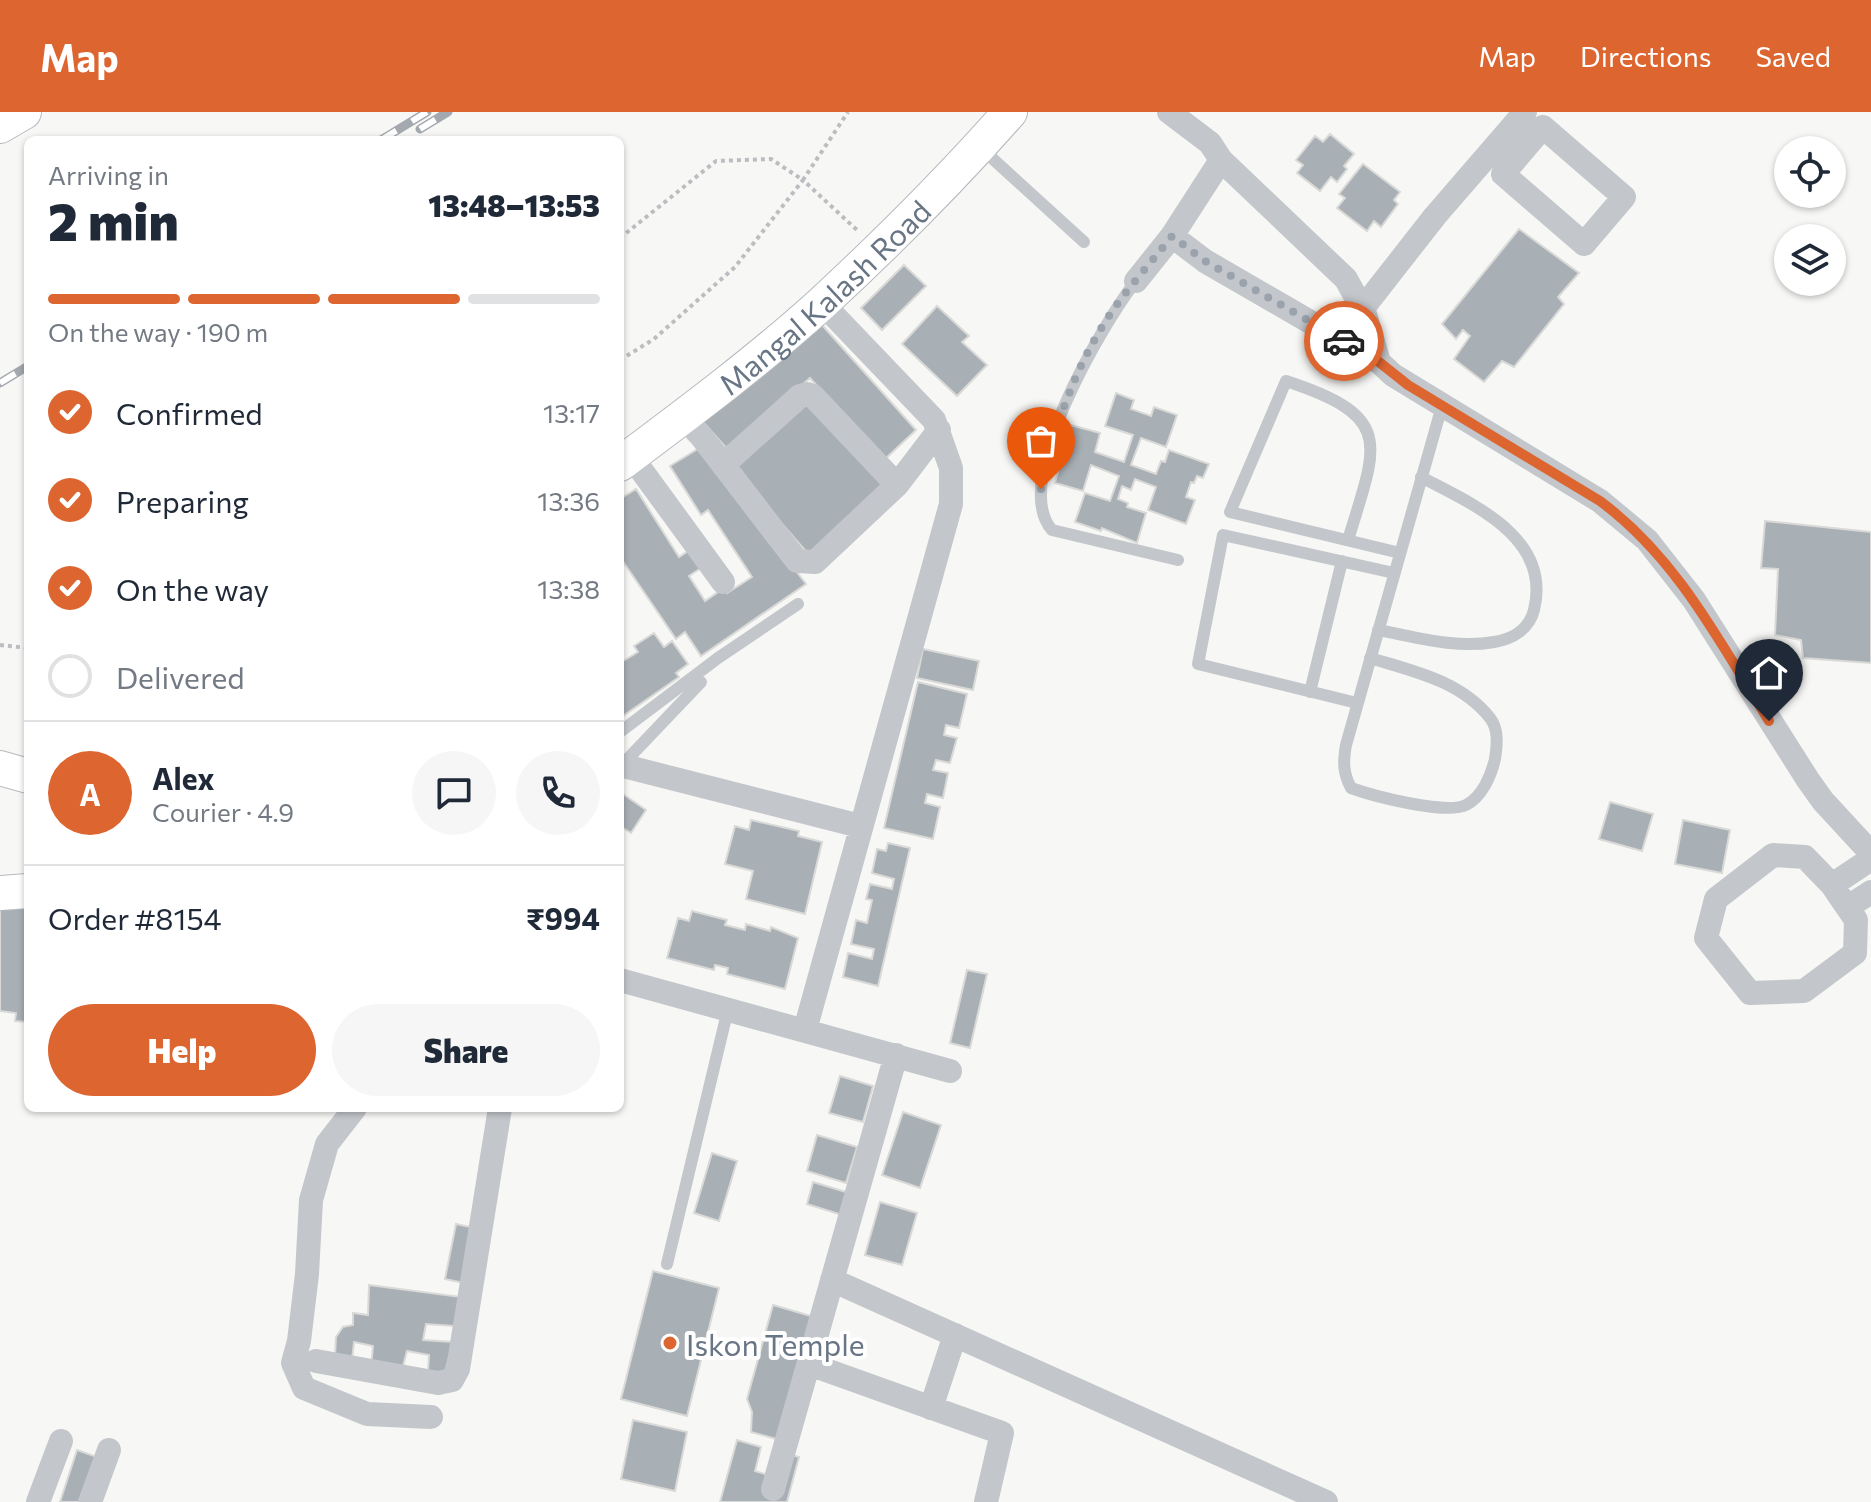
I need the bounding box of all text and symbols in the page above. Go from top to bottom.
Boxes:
text: Map [40,33,119,80]
text: Map [1478,39,1536,73]
text: Directions [1580,39,1711,73]
text: Saved [1755,39,1831,73]
map controls [1774,136,1846,296]
button: locate [1774,136,1846,208]
text: Arriving in [48,159,169,190]
text: 13:48–13:53 [428,186,600,223]
text: 2 min [48,188,179,252]
street label: Mangal Kalash Road [710,191,937,401]
button: layers [1774,224,1846,296]
courier [1304,301,1384,381]
text: On the way · 190 m [48,316,268,347]
icon: car [1322,319,1366,363]
icon: check [48,390,92,434]
text: Confirmed [116,394,263,431]
text: 13:17 [543,397,600,428]
pin [1007,407,1075,489]
icon: bag [1019,419,1063,463]
icon: check [48,478,92,522]
text: Preparing [116,482,249,519]
text: 13:36 [537,485,600,516]
icon: check [48,566,92,610]
text: On the way [116,570,269,607]
text: 13:38 [537,573,600,604]
pin [1735,639,1803,721]
icon: home [1747,651,1791,695]
text: Delivered [116,658,245,695]
button: chat [412,751,496,835]
button: phone [516,751,600,835]
text: Alex [152,759,215,796]
text: A [79,775,101,812]
text: Courier · 4.9 [152,796,294,827]
text: Order #8154 [48,899,222,936]
text: ₹994 [526,899,600,936]
button: Help [48,1004,316,1096]
button: Share [332,1004,600,1096]
place label: Iskon Temple [686,1325,865,1362]
marker: Iskon Temple [661,1334,679,1352]

